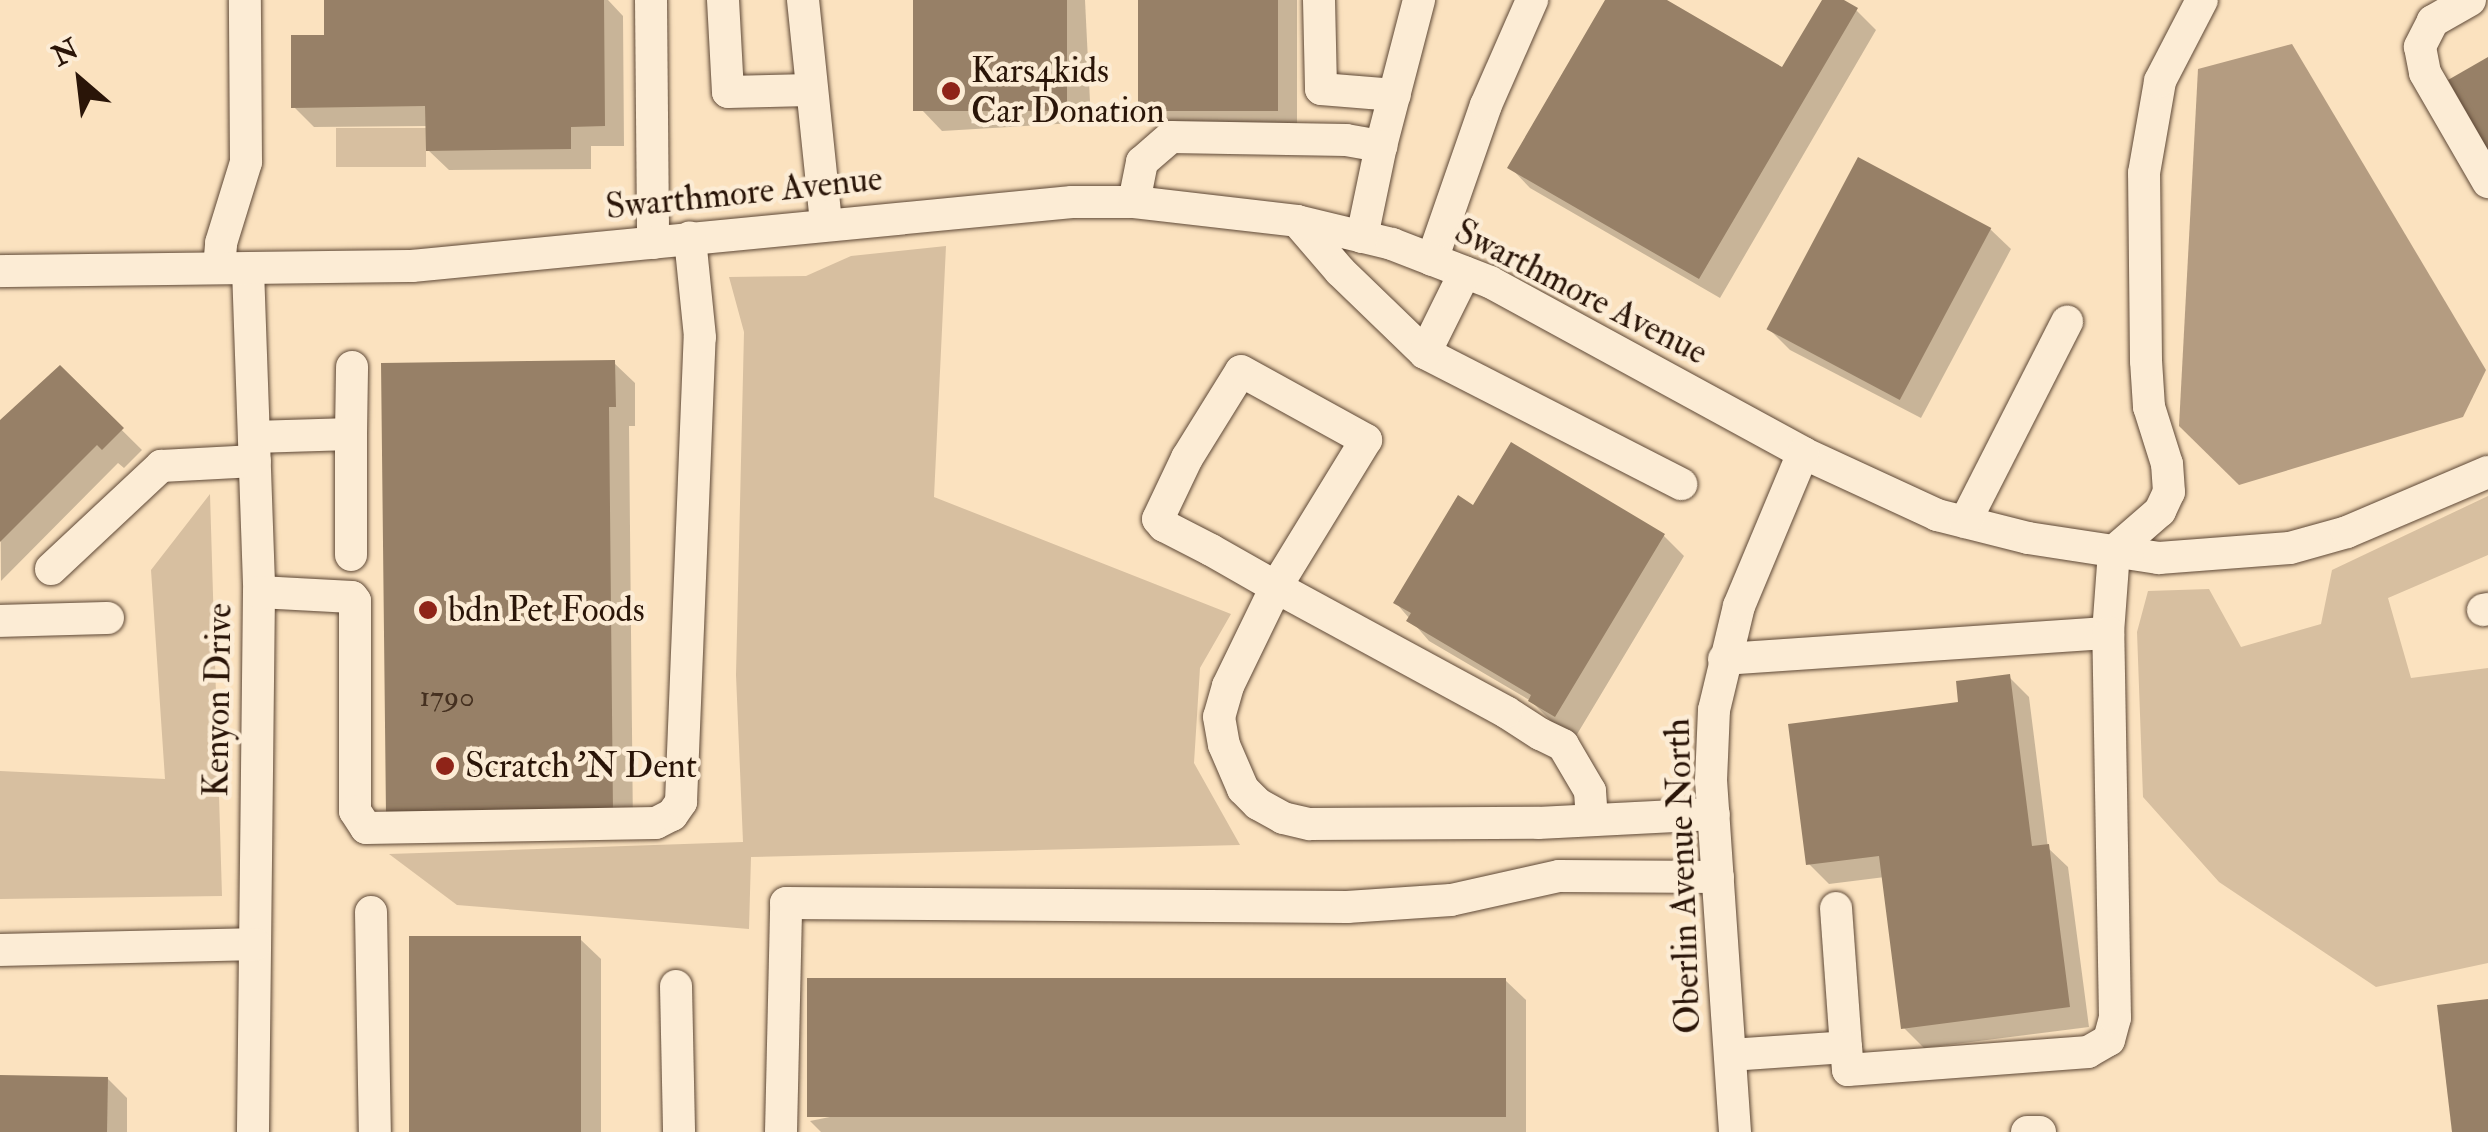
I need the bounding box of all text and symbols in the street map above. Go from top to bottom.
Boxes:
north arrow [30,30,130,130]
text: N [46,32,85,74]
place label: Kars4kids Car Donation [971,50,1164,132]
marker: Kars4kids Car Donation [940,80,962,102]
street label: Swarthmore Avenue [604,158,884,228]
street label: Swarthmore Avenue [1448,210,1714,374]
place label: bdn Pet Foods [448,589,645,631]
marker: bdn Pet Foods [417,599,439,621]
street label: Kenyon Drive [195,603,241,797]
house number: 1790 [419,679,475,715]
street label: Oberlin Avenue North [1657,718,1709,1034]
place label: Scratch 'N Dent [465,745,697,787]
marker: Scratch 'N Dent [434,755,456,777]

